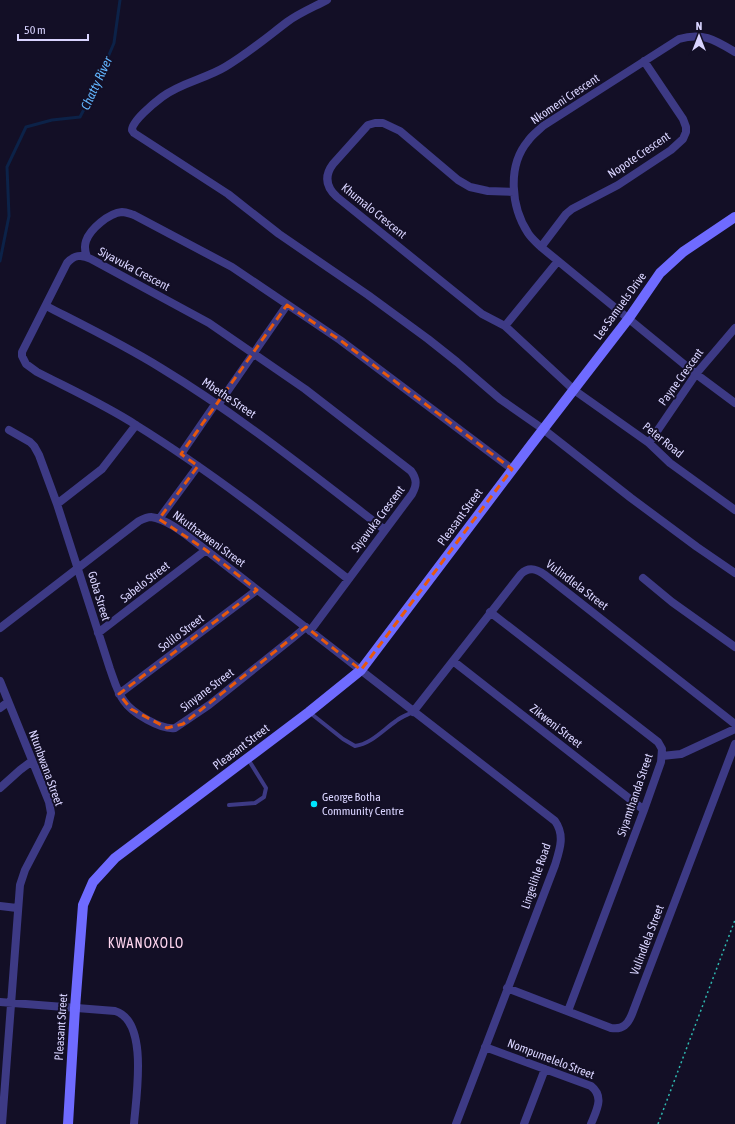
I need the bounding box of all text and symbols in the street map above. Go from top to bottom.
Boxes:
scale bar [18,16,88,42]
north arrow [679,16,719,56]
text: N [696,20,702,32]
text: 50 m [24,23,46,37]
water label: Chatty River [78,53,116,112]
street label: Nkomeni Crescent [528,71,602,127]
street label: Nopote Crescent [605,129,673,181]
street label: Khumalo Crescent [339,180,410,242]
street label: Siyavuka Crescent [96,244,173,294]
street label: Lee Samuels Drive [591,270,649,342]
street label: Payne Crescent [656,345,707,408]
street label: Mbethe Street [199,375,259,421]
street label: Peter Road [640,419,686,461]
street label: Siyavuka Crescent [349,483,408,555]
street label: Pleasant Street [435,485,486,548]
street label: Nkuthazweni Street [170,508,248,570]
street label: Vulindlela Street [543,557,611,613]
street label: Sabelo Street [118,558,173,606]
street label: Goba Street [85,569,113,623]
street label: Solilo Street [156,611,207,655]
street label: Sinyane Street [178,665,237,715]
street label: Zikweni Street [527,701,585,751]
street label: Pleasant Street [210,721,272,773]
street label: Ntunbwana Street [26,728,66,808]
street label: Siyamthanda Street [614,751,656,838]
place label: George Botha Community Centre [322,790,404,818]
marker: George Botha Community Centre [309,799,319,809]
street label: Lingelihle Road [518,841,554,911]
street label: Vulindlela Street [627,902,667,977]
district label: KWANOXOLO [108,935,184,951]
street label: Pleasant Street [52,993,70,1061]
street label: Nompumelelo Street [505,1036,597,1082]

